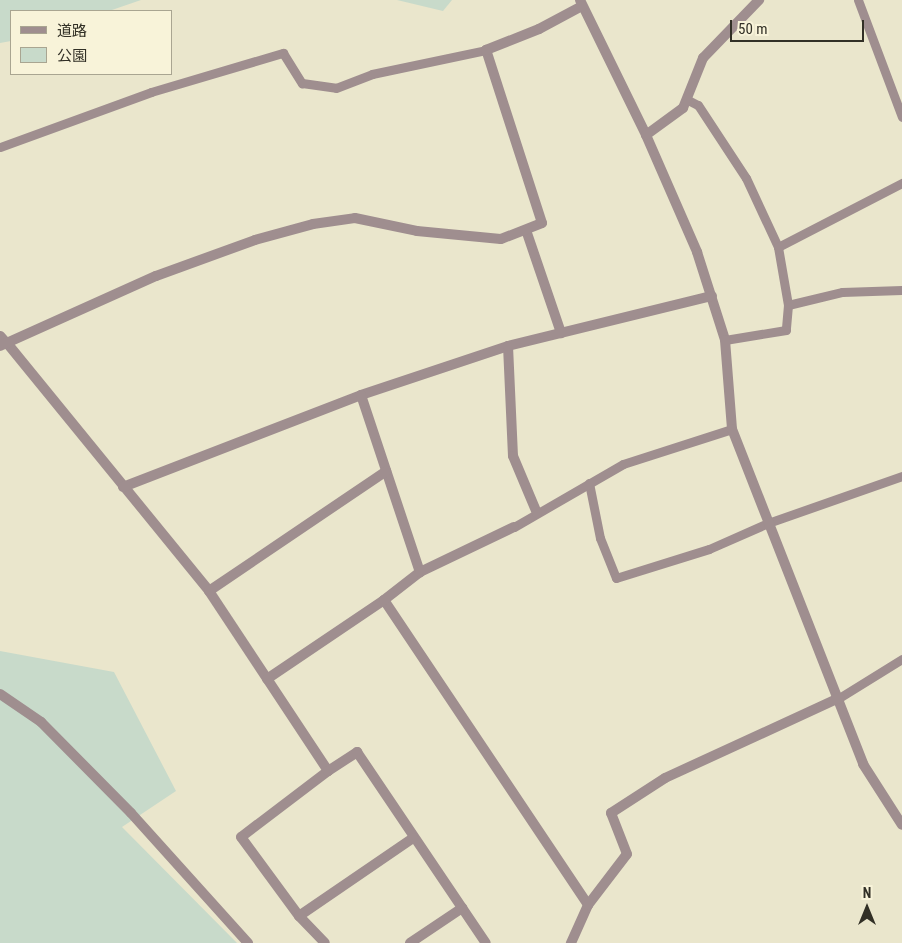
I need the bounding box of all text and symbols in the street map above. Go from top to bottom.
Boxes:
legend [10,10,172,75]
scale bar [732,10,866,42]
text: 50 m [738,20,768,38]
text: 道路 [57,22,87,40]
text: 公園 [57,47,87,65]
north arrow [842,883,892,933]
text: N [863,885,871,901]

